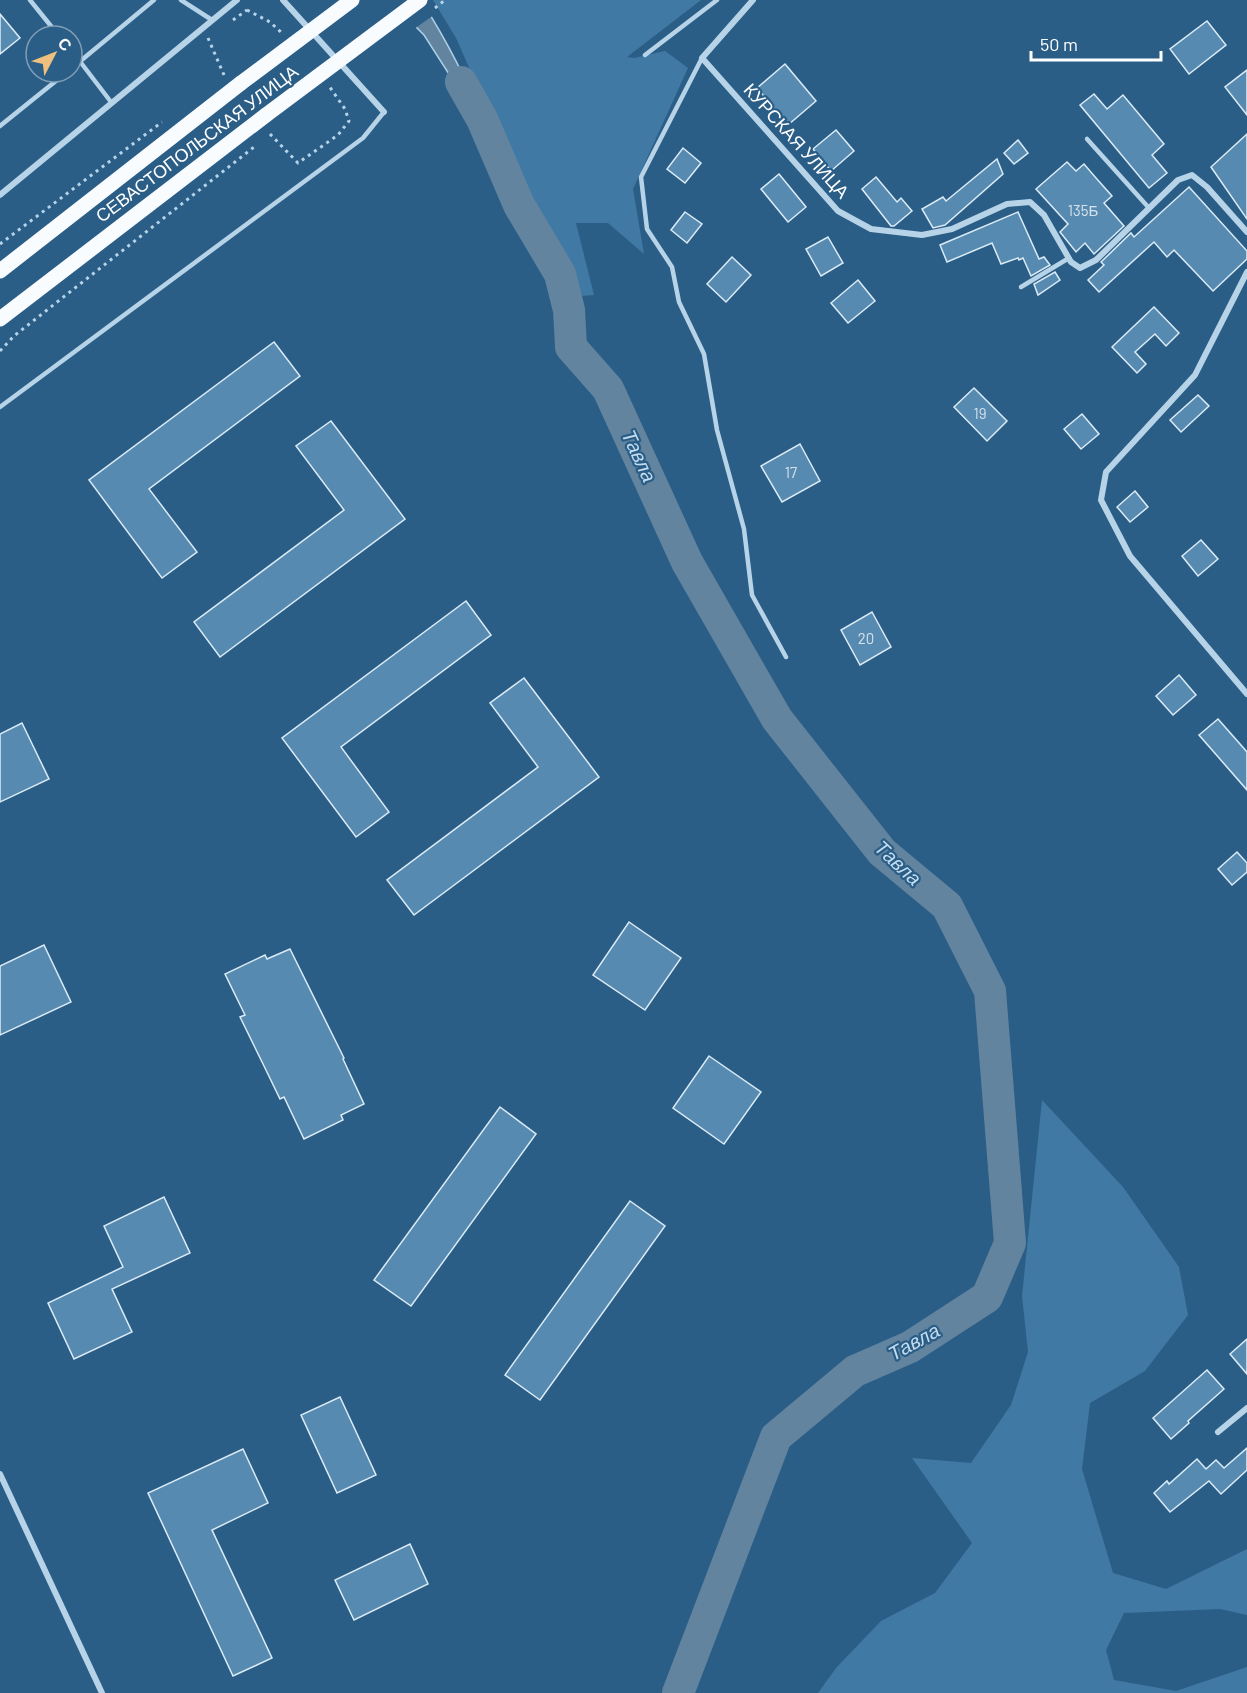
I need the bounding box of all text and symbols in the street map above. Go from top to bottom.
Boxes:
north arrow [24,24,84,84]
scale bar [1031,24,1162,62]
text: С [55,33,77,55]
text: 50 m [1040,33,1078,55]
street label: СЕВАСТОПОЛЬСКАЯ УЛИЦА [91,60,302,226]
street label: КУРСКАЯ УЛИЦА [739,78,854,202]
house number: 135Б [1068,201,1098,219]
house number: 19 [973,404,987,422]
water label: Тавла [617,426,662,486]
house number: 17 [785,463,797,481]
house number: 20 [858,629,874,647]
water label: Тавла [870,835,927,890]
water label: Тавла [884,1317,943,1365]

